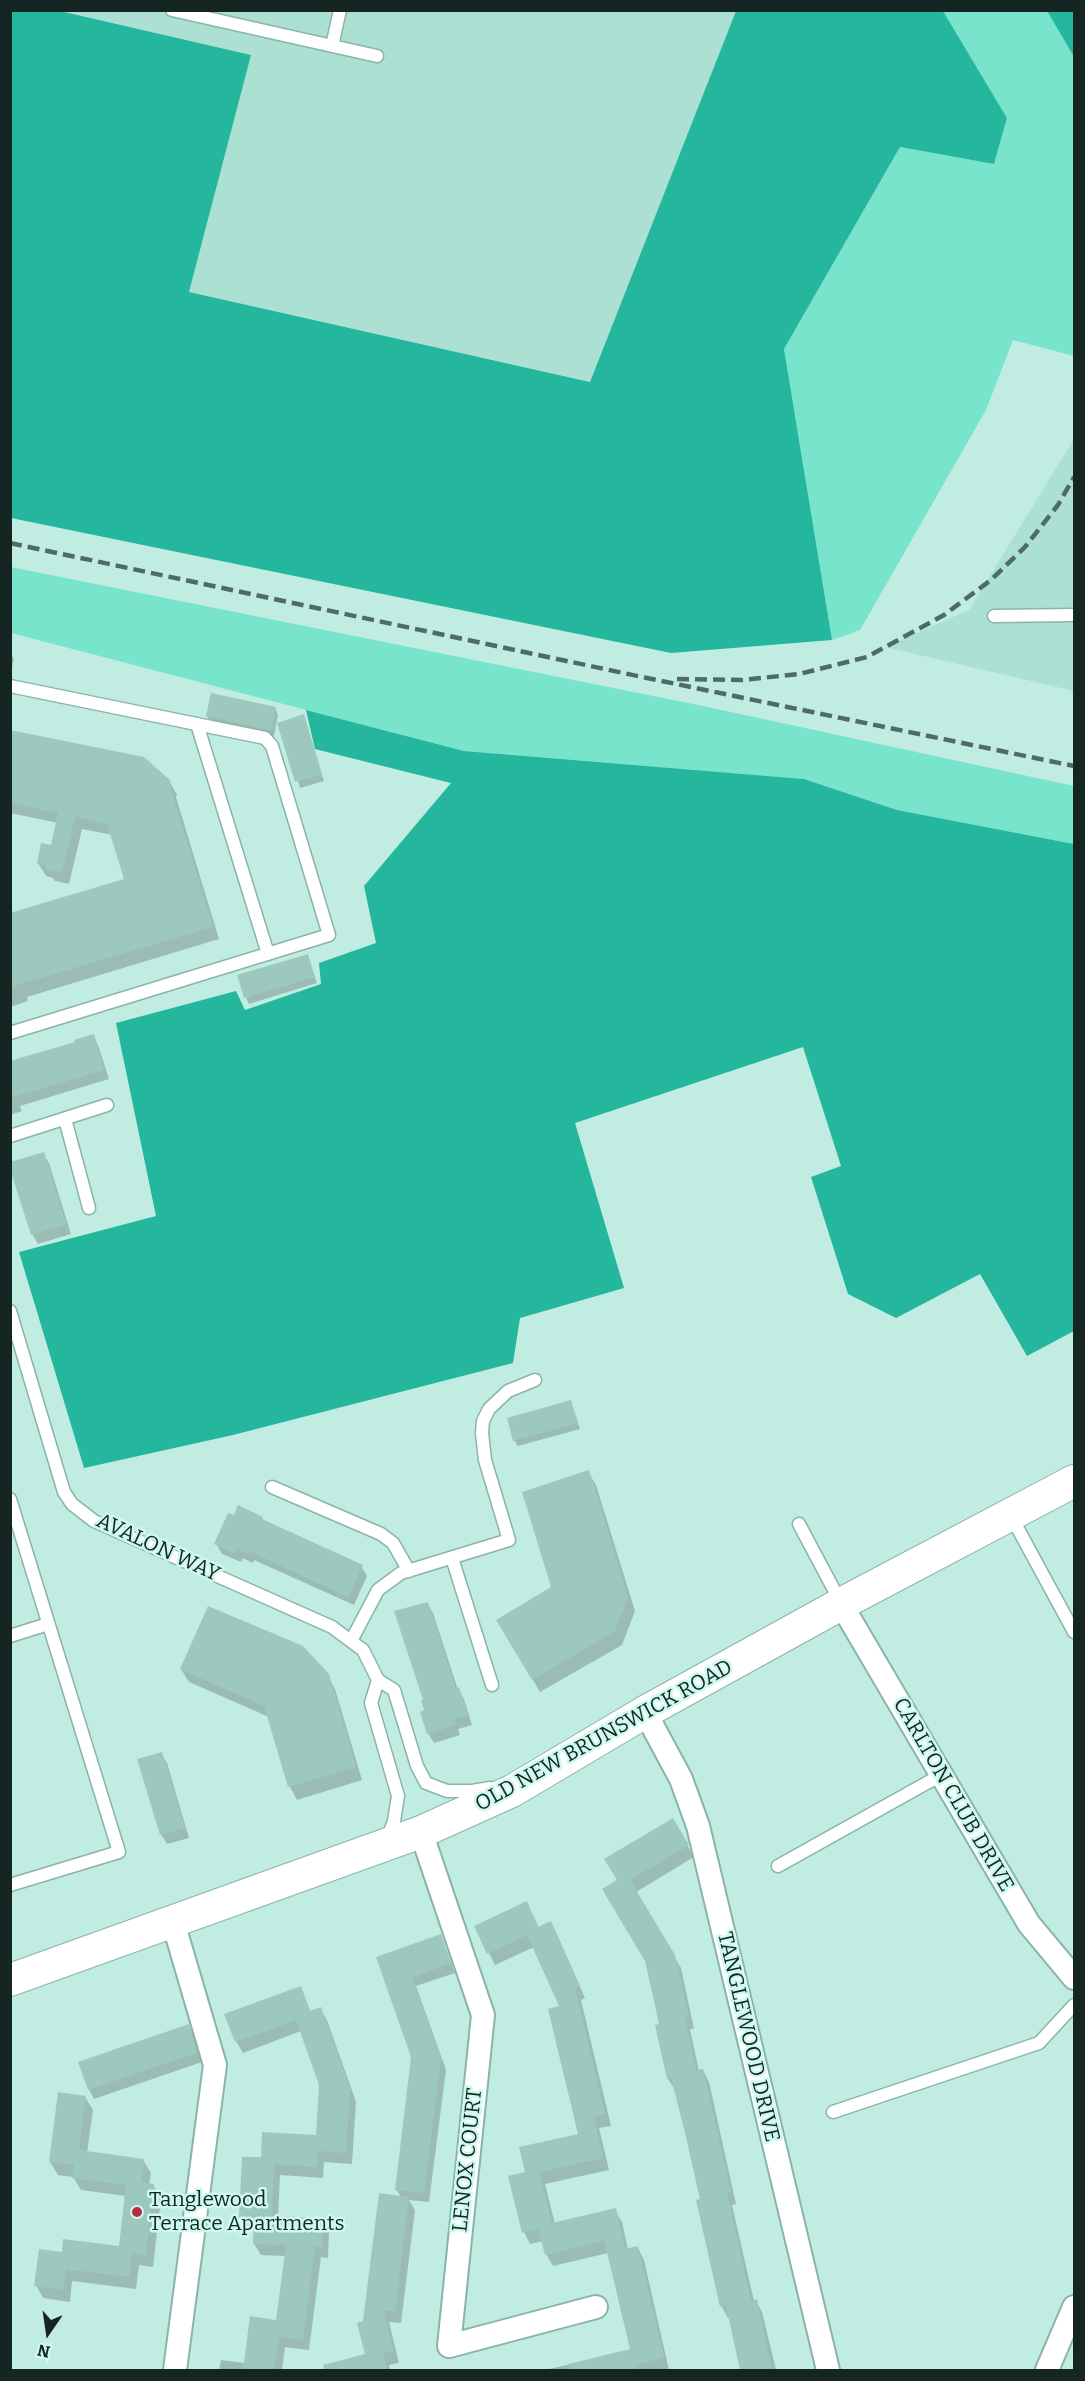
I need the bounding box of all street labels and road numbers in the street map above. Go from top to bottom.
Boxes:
street label: AVALON WAY [92,1508,224,1588]
street label: OLD NEW BRUNSWICK ROAD [471,1655,737,1817]
street label: CARLTON CLUB DRIVE [887,1694,1019,1896]
street label: TANGLEWOOD DRIVE [712,1929,784,2145]
street label: LENOX COURT [448,2087,488,2233]

